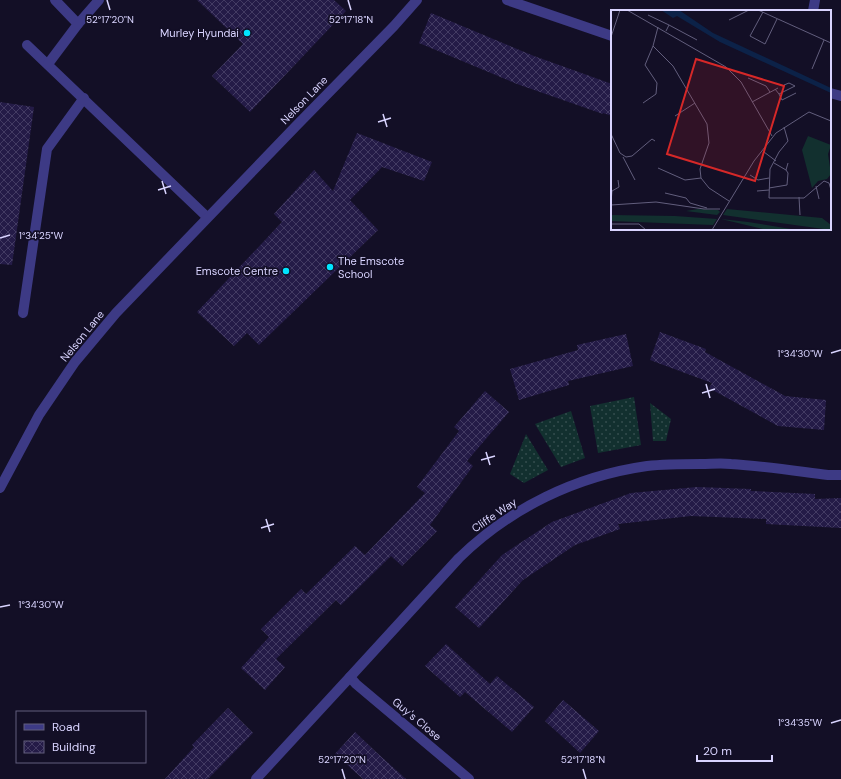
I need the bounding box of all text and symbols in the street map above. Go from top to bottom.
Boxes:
inset map [611,10,831,230]
text: 52°17'20"N [86,13,134,26]
text: 52°17'18"N [329,13,373,26]
place label: Murley Hyundai [160,26,239,40]
marker: Murley Hyundai [242,28,252,38]
street label: Nelson Lane [277,73,331,127]
text: 1°34'25"W [19,229,64,242]
place label: The Emscote School [338,254,404,281]
marker: The Emscote School [325,262,335,272]
place label: Emscote Centre [196,264,278,278]
marker: Emscote Centre [281,266,291,276]
street label: Nelson Lane [57,308,107,364]
text: 1°34'30"W [777,347,823,360]
street label: Cliffe Way [469,495,519,535]
text: 1°34'30"W [18,598,64,611]
street label: Guy's Close [390,694,444,744]
legend [16,711,146,763]
text: 1°34'35"W [778,716,823,729]
text: Road [52,719,80,735]
scale bar [697,737,772,763]
text: Building [52,739,96,755]
text: 20 m [703,743,732,759]
text: 52°17'20"N [318,753,366,766]
text: 52°17'18"N [561,753,605,766]

